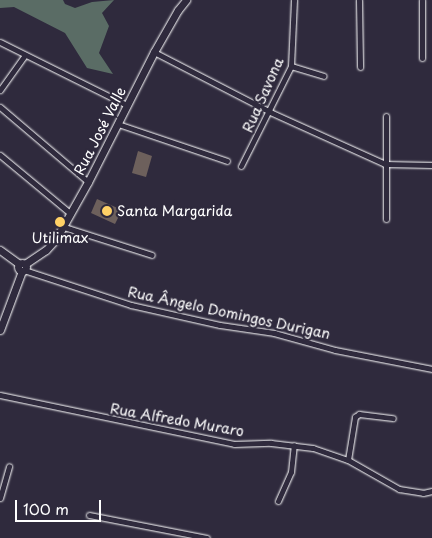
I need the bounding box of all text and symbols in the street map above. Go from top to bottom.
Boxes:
street label: Rua Savona [239,55,287,135]
street label: Rua José Valle [70,84,130,178]
place label: Santa Margarida [117,203,232,219]
marker: Santa Margarida [101,205,113,217]
marker: Utilimax [54,216,66,228]
place label: Utilimax [32,230,88,246]
street label: Rua Ângelo Domingos Durigan [126,283,332,343]
street label: Rua Alfredo Muraro [109,400,245,440]
scale bar [18,490,104,522]
text: 100 m [23,497,69,520]

